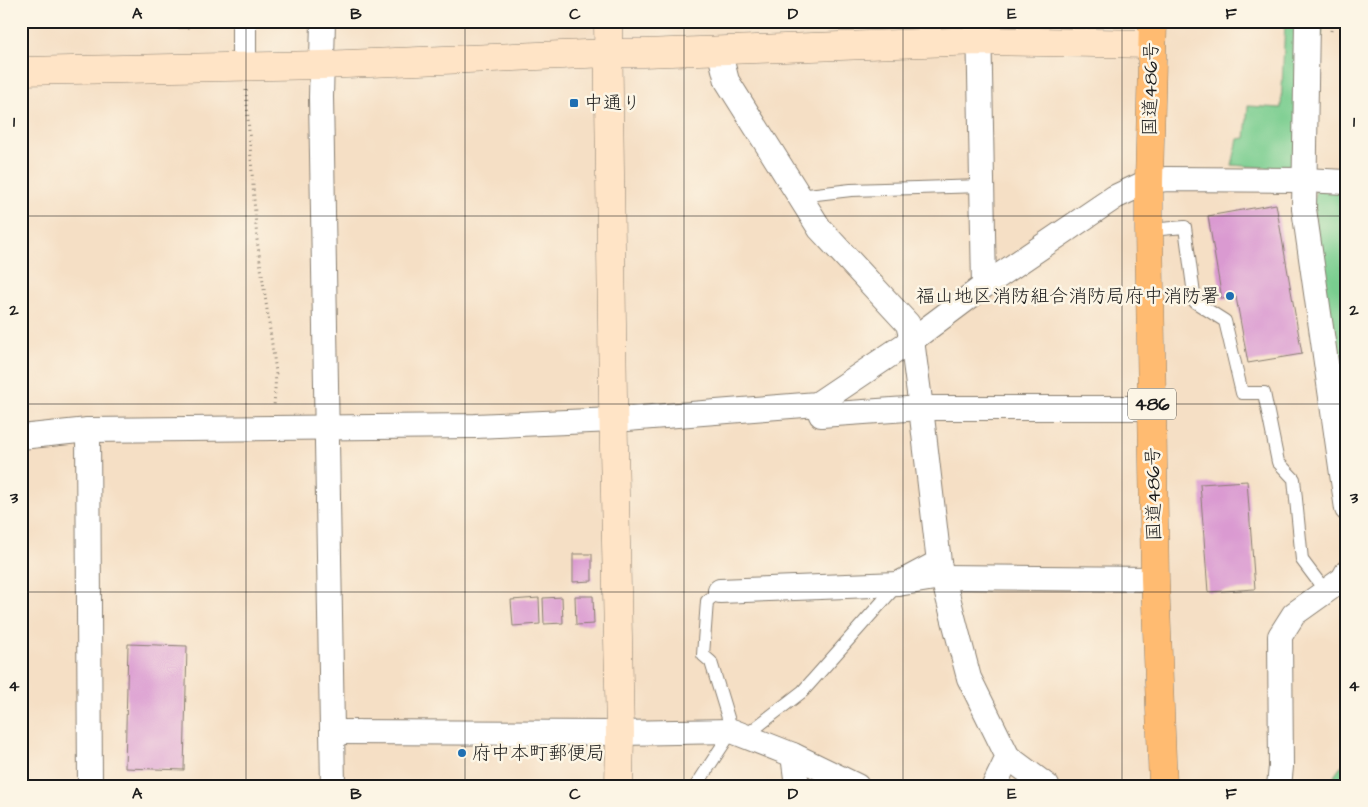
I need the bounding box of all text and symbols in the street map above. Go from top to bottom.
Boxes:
text: A [132,3,143,25]
text: B [350,3,362,25]
text: C [569,3,581,25]
text: D [788,3,799,25]
text: E [1007,3,1017,25]
text: F [1225,3,1237,25]
street label: 国道486号 [1137,42,1165,136]
place label: 中通り [584,90,641,117]
marker: 中通り [568,97,580,109]
text: 1 [13,111,16,133]
text: 1 [1353,111,1356,133]
place label: 福山地区消防組合消防局府中消防署 [916,283,1220,310]
marker: 福山地区消防組合消防局府中消防署 [1224,290,1236,302]
text: 2 [8,299,19,321]
text: 2 [1348,299,1359,321]
road number: 486 [1128,388,1176,419]
street label: 国道486号 [1140,447,1168,541]
text: 3 [9,487,19,509]
text: 3 [1349,487,1359,509]
text: 4 [9,675,20,697]
text: 4 [1349,675,1360,697]
place label: 府中本町郵便局 [472,740,605,767]
marker: 府中本町郵便局 [456,747,468,759]
text: A [132,783,143,805]
text: B [350,783,362,805]
text: C [569,783,581,805]
text: D [788,783,799,805]
text: E [1007,783,1017,805]
text: F [1225,783,1237,805]

